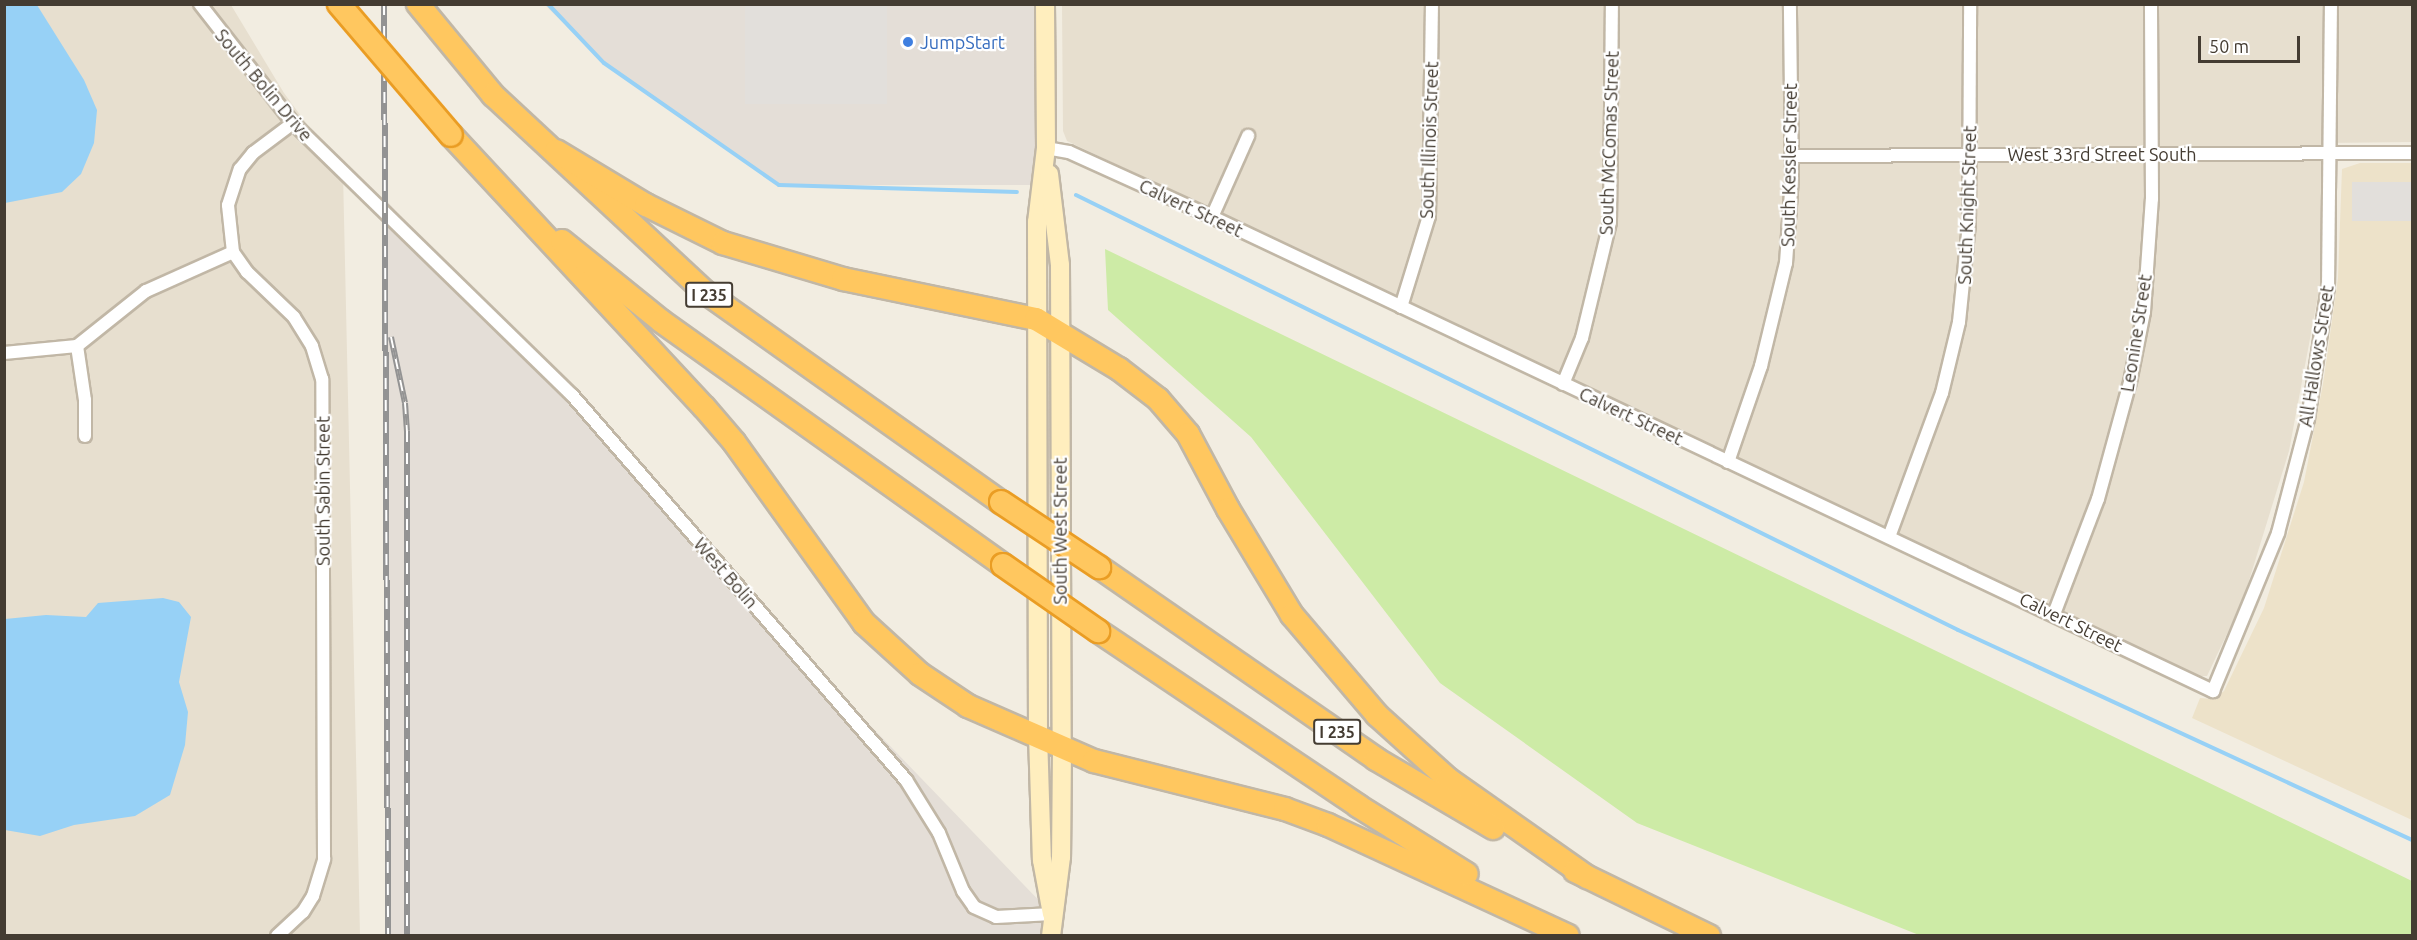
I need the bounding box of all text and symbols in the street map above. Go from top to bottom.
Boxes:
scale bar [2201,24,2303,62]
street label: South Bolin Drive [211,25,317,145]
place label: JumpStart [920,31,1005,53]
marker: JumpStart [901,35,915,49]
text: 50 m [2209,36,2249,56]
street label: South McComas Street [1595,51,1623,235]
street label: South Illinois Street [1415,61,1443,219]
street label: South Kessler Street [1777,83,1801,247]
street label: South Knight Street [1953,125,1981,285]
street label: West 33rd Street South [2007,143,2197,165]
street label: Calvert Street [1136,175,1246,241]
street label: Leonine Street [2116,273,2156,393]
road number: I 235 [685,282,733,308]
street label: All Hallows Street [2294,284,2338,428]
street label: Calvert Street [1576,383,1686,449]
street label: South Sabin Street [312,416,334,566]
street label: South West Street [1049,457,1071,605]
street label: West Bolin [689,533,763,613]
street label: Calvert Street [2016,588,2126,656]
road number: I 235 [1313,719,1361,745]

